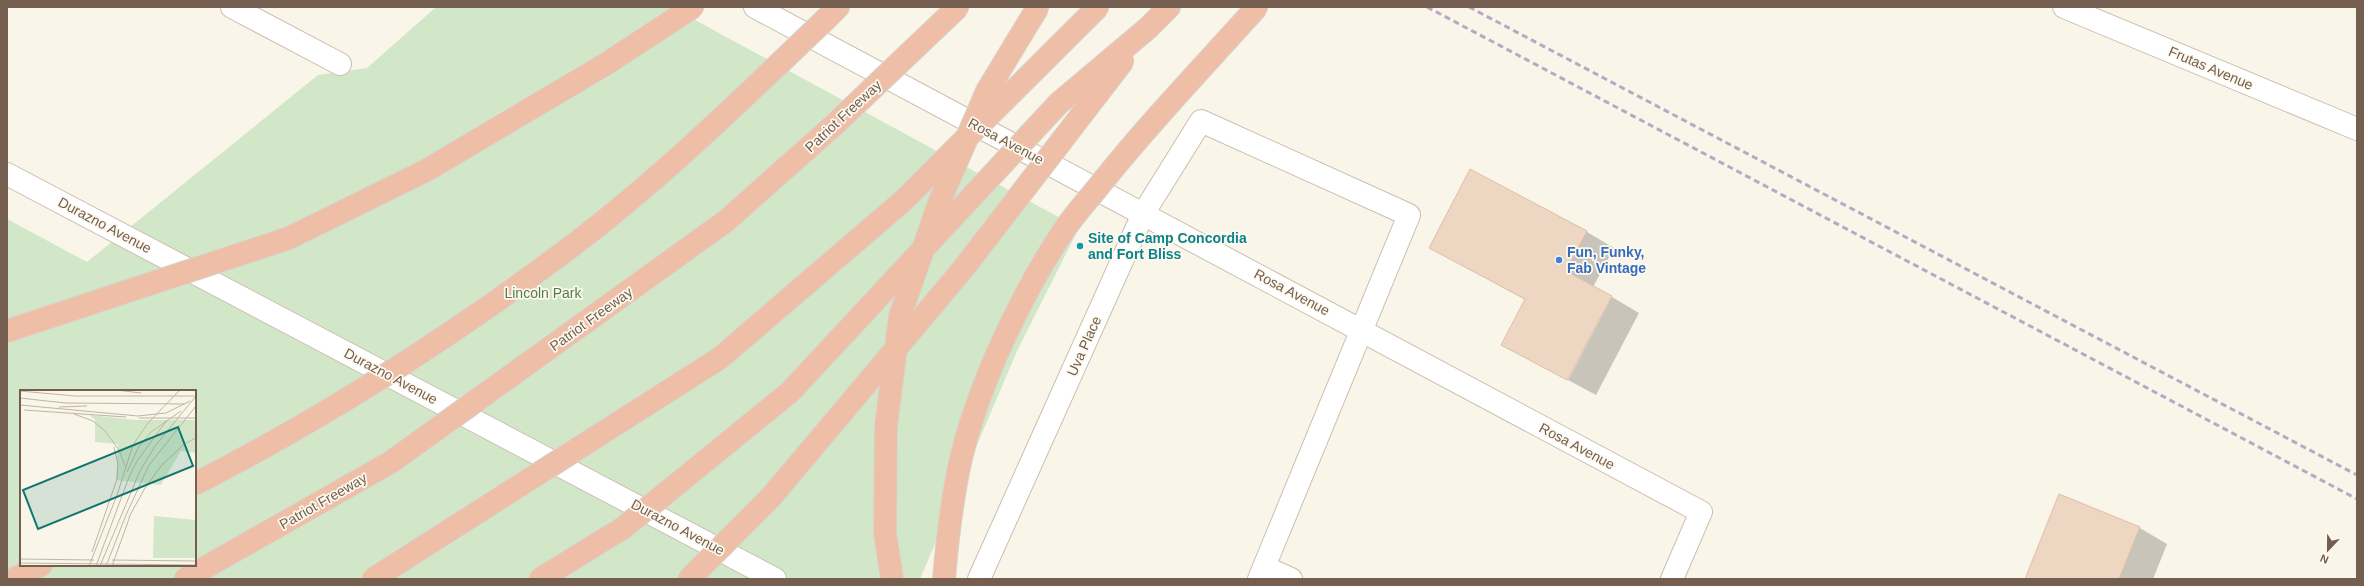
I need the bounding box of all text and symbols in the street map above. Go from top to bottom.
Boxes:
street label: Frutas Avenue [2166,43,2256,93]
street label: Patriot Freeway [802,77,884,155]
street label: Rosa Avenue [966,114,1047,168]
street label: Durazno Avenue [56,194,155,256]
place label: Site of Camp Concordia and Fort Bliss [1088,230,1247,262]
marker: Site of Camp Concordia and Fort Bliss [1075,241,1085,251]
place label: Fun, Funky, Fab Vintage [1567,244,1646,276]
marker: Fun, Funky, Fab Vintage [1554,255,1564,265]
street label: Rosa Avenue [1252,265,1333,319]
street label: Patriot Freeway [547,284,635,354]
park label: Lincoln Park [504,285,583,301]
street label: Uva Place [1064,313,1104,378]
street label: Durazno Avenue [342,345,441,407]
inset map [20,390,196,566]
street label: Rosa Avenue [1537,419,1618,473]
street label: Patriot Freeway [277,470,369,532]
street label: Durazno Avenue [629,496,728,558]
north arrow [2308,530,2348,570]
text: N [2318,552,2330,566]

